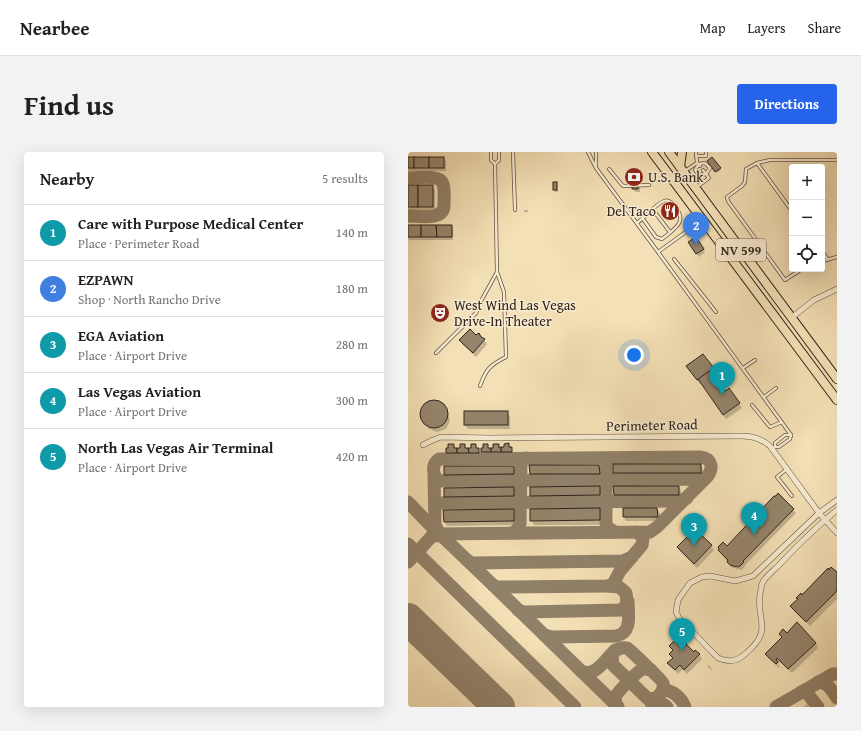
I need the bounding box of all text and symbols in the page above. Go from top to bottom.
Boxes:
text: Nearbee [20,14,90,42]
text: Map [700,18,726,38]
text: Layers [748,18,786,38]
text: Share [808,18,841,38]
text: Find us [24,84,114,125]
button: Directions [737,84,837,124]
map controls [789,164,825,272]
button: + [789,164,825,200]
text: Nearby [40,166,94,191]
bank icon: U.S. Bank [623,166,645,188]
place label: U.S. Bank [648,167,704,187]
text: 5 results [322,169,368,188]
restaurant icon: Del Taco [659,200,681,222]
button: − [789,200,825,236]
place label: Del Taco [607,201,656,221]
pin: 2 [683,212,709,245]
text: Care with Purpose Medical Center [78,213,303,234]
text: 1 [50,223,56,242]
text: 140 m [336,223,368,242]
text: Place · Perimeter Road [78,234,199,253]
button: locate [789,236,825,272]
road number: NV 599 [716,239,766,261]
text: EZPAWN [78,269,134,290]
text: 2 [50,279,56,298]
text: 180 m [336,279,368,298]
text: Shop · North Rancho Drive [78,290,221,309]
place label: West Wind Las Vegas Drive-In Theater [454,295,576,331]
theatre icon: West Wind Las Vegas Drive-In Theater [429,302,451,324]
text: EGA Aviation [78,325,164,346]
text: 3 [50,335,56,354]
text: 280 m [336,335,368,354]
your location [624,345,644,365]
text: Place · Airport Drive [78,346,187,365]
pin: 1 [709,362,735,395]
text: Las Vegas Aviation [78,381,201,402]
text: 4 [50,391,56,410]
text: 300 m [336,391,368,410]
text: Place · Airport Drive [78,402,187,421]
street label: Perimeter Road [606,414,698,436]
text: North Las Vegas Air Terminal [78,437,274,458]
text: 5 [50,447,56,466]
text: 420 m [336,447,368,466]
text: Place · Airport Drive [78,458,187,477]
pin: 4 [741,502,767,535]
pin: 3 [681,513,707,546]
pin: 5 [669,618,695,651]

